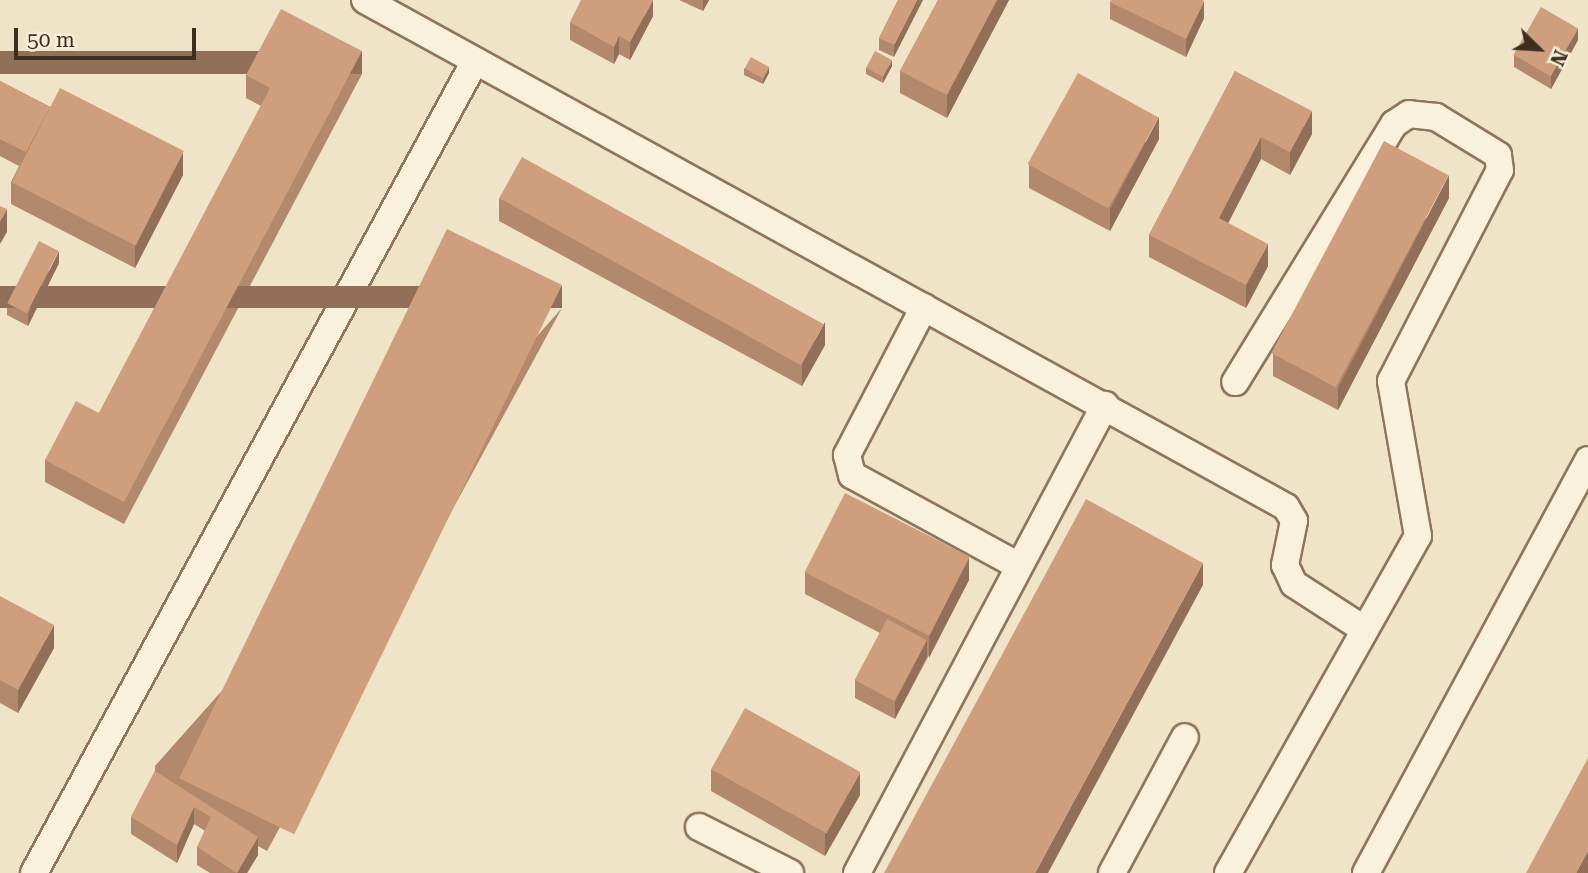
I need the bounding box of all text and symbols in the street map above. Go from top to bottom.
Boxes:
scale bar [18,14,200,58]
north arrow [1504,14,1574,84]
text: 50 m [27,28,75,52]
text: N [1545,46,1572,69]

